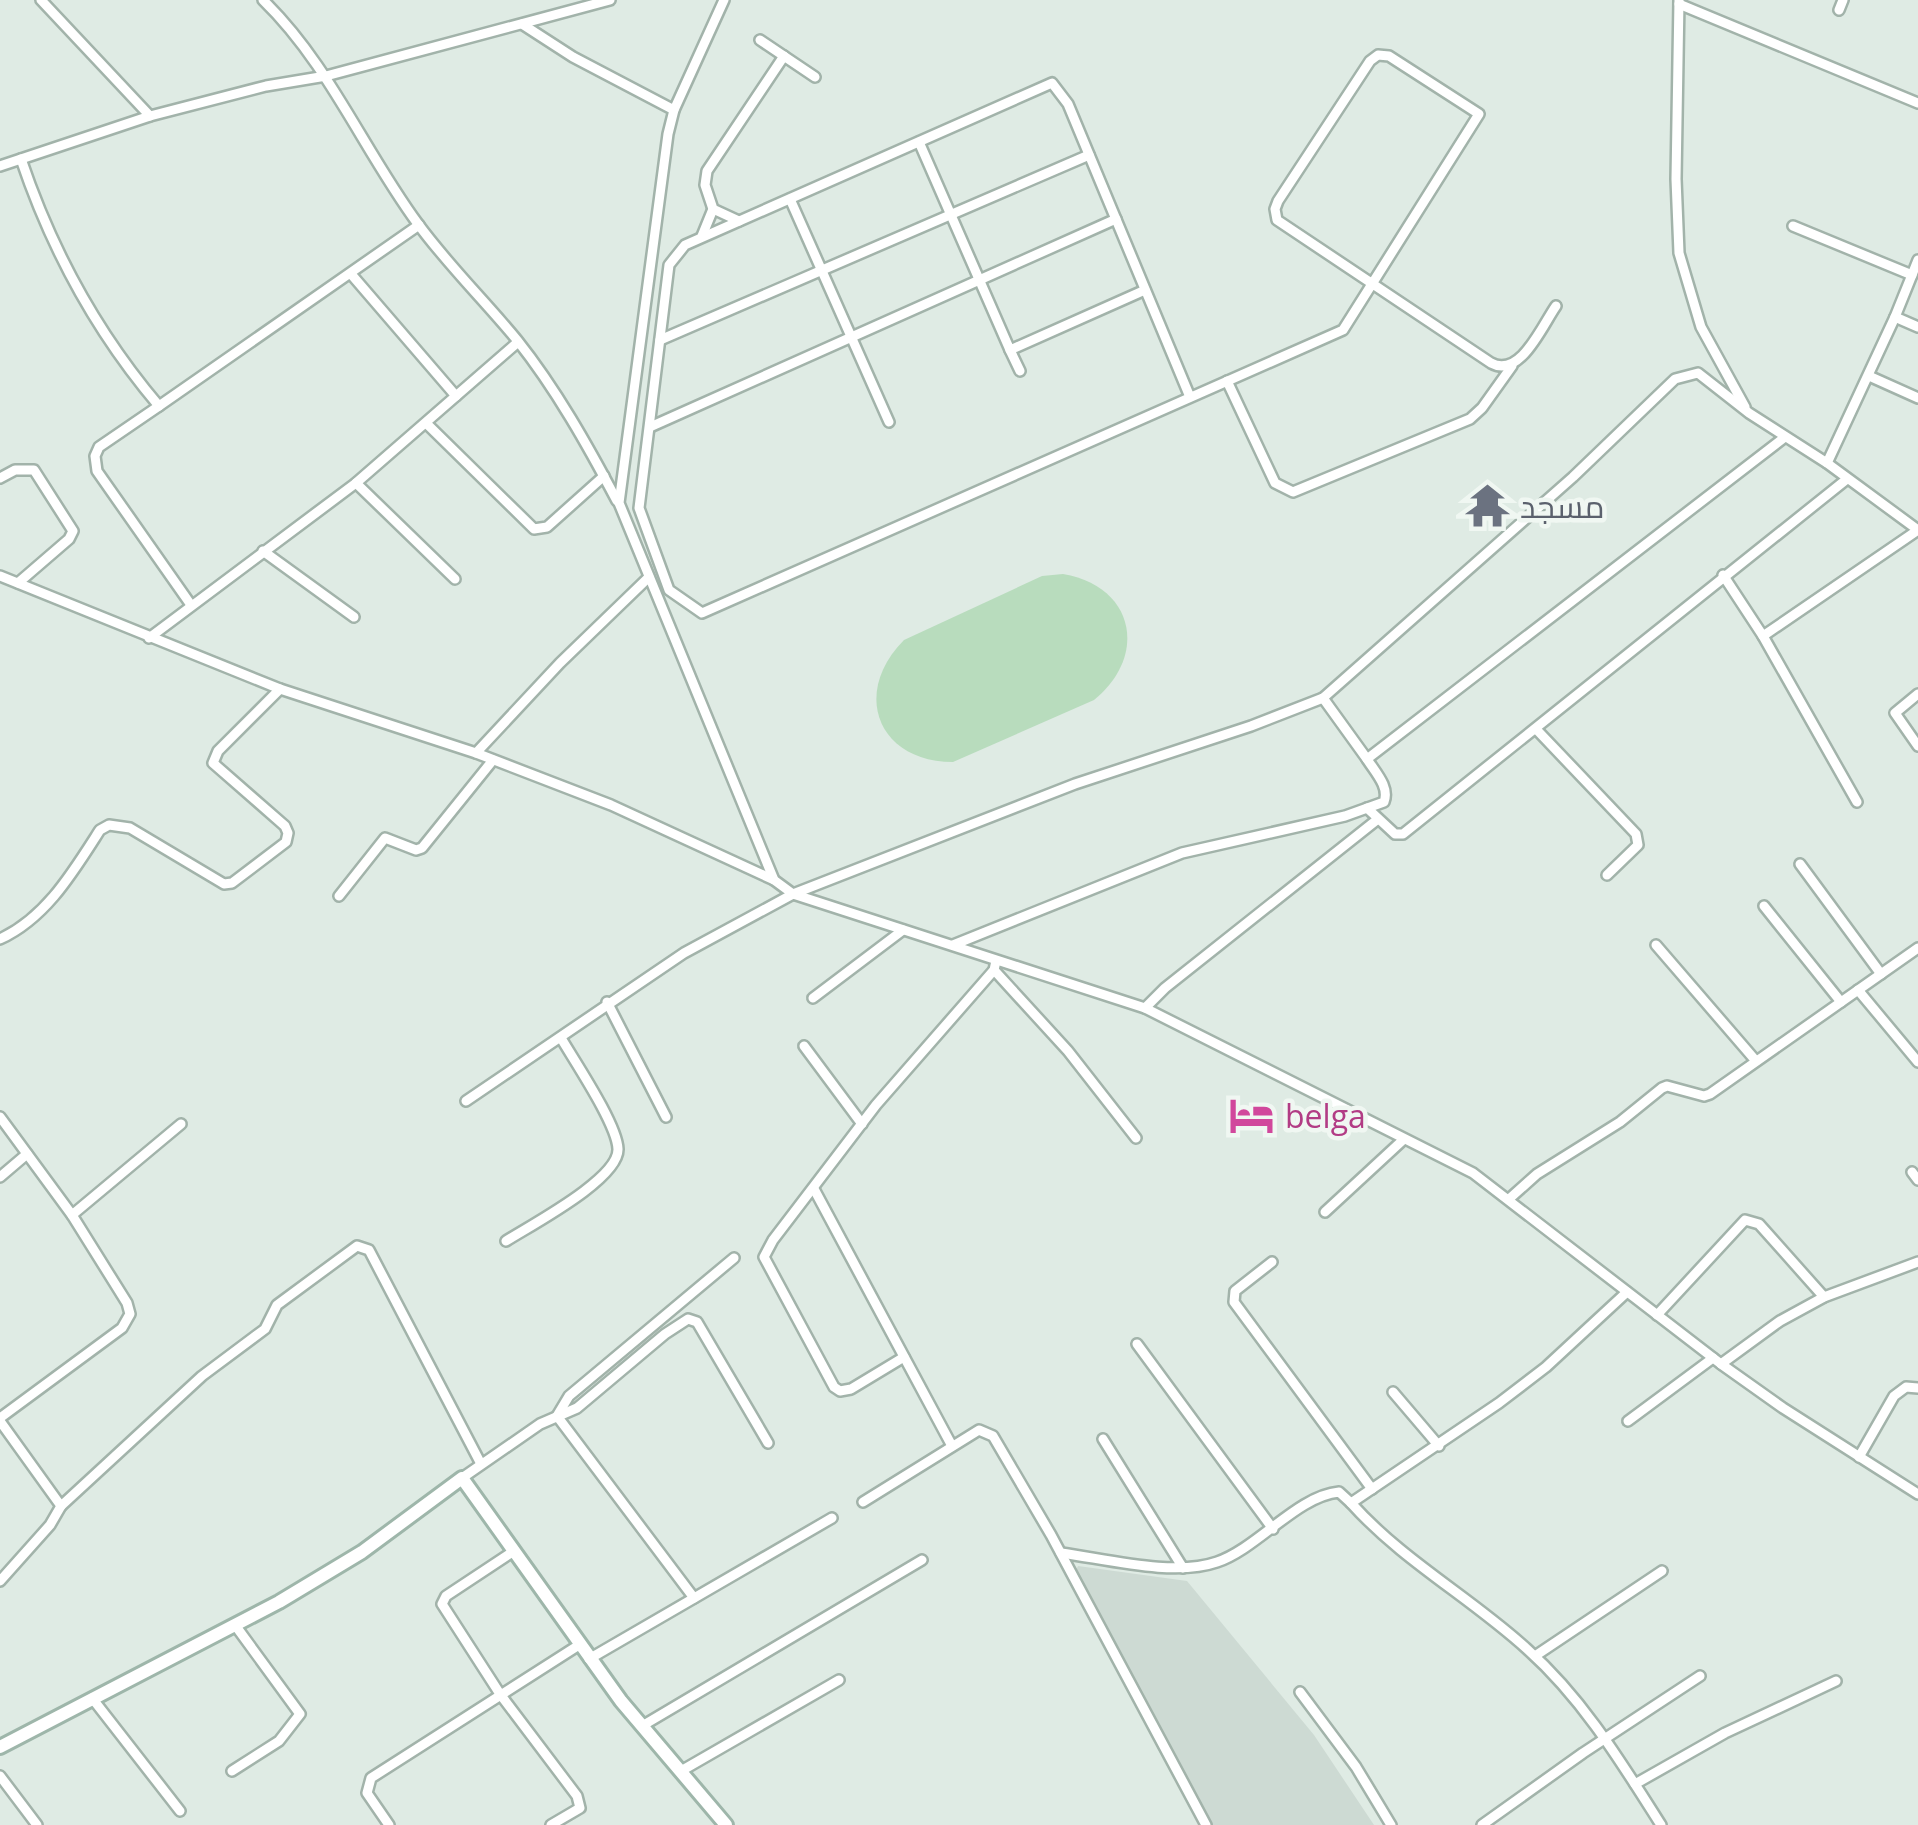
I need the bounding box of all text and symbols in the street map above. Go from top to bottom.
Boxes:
temple icon: مسجد [1463,481,1511,529]
place label: مسجد [1520,484,1604,527]
hotel icon: belga [1228,1091,1276,1139]
place label: belga [1285,1094,1366,1137]

